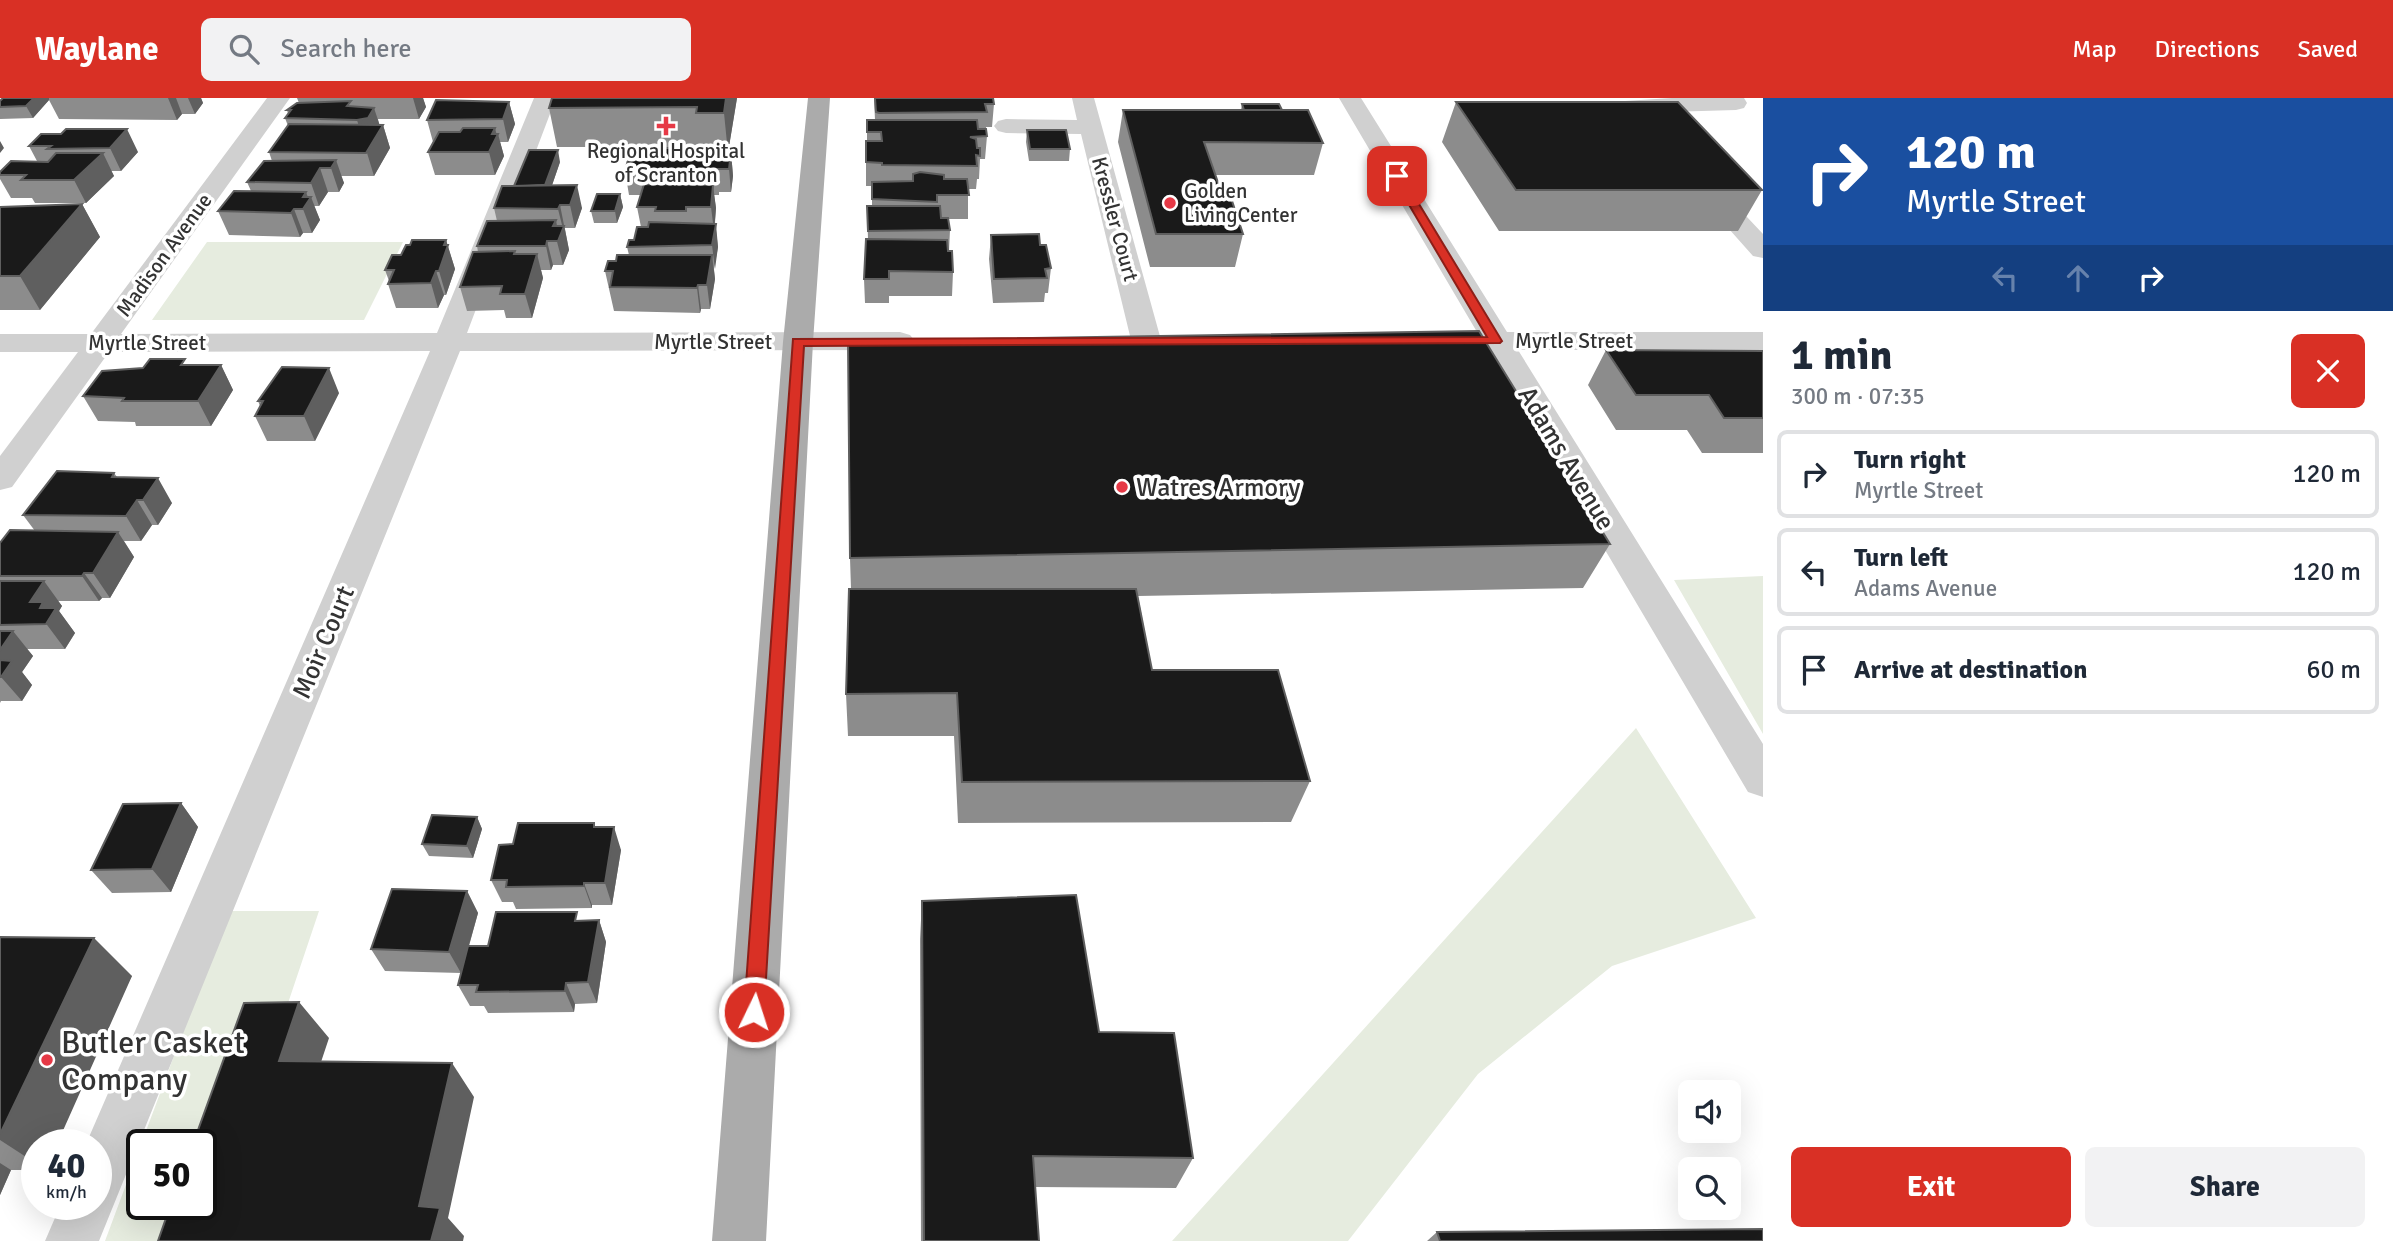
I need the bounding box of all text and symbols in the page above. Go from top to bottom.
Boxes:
search box [201,18,691,81]
text: Waylane [35,29,159,70]
icon: search [225,30,263,68]
text: Search here [281,33,412,65]
text: Map [2072,34,2117,64]
text: Directions [2155,34,2260,64]
text: Saved [2298,34,2358,64]
marker: Regional Hospital of Scranton [656,116,676,136]
text: 120 m [1906,122,2036,182]
icon: right [1791,126,1882,217]
place label: Regional Hospital of Scranton [587,138,745,188]
pin [1367,146,1427,206]
street label: Kressler Court [1086,154,1144,284]
icon: arrive [1378,157,1416,195]
place label: Golden LivingCenter [1184,178,1298,228]
text: Myrtle Street [1906,182,2086,221]
street label: Madison Avenue [111,188,217,322]
marker: Golden LivingCenter [1162,195,1178,211]
icon: left [1986,259,2024,297]
icon: ahead [2059,259,2097,297]
icon: right [2132,259,2170,297]
street label: Myrtle Street [1515,328,1633,354]
street label: Myrtle Street [654,329,772,355]
street label: Myrtle Street [88,330,206,356]
text: 1 min [1791,330,1892,381]
button: close [2291,334,2365,408]
street label: Adams Avenue [1511,381,1622,536]
text: 300 m · 07:35 [1791,382,1925,411]
text: Turn right [1854,444,1966,476]
icon: right [1795,455,1833,493]
text: 120 m [2292,458,2361,490]
place label: Watres Armory [1136,472,1300,504]
text: Myrtle Street [1854,476,1983,505]
marker: Watres Armory [1114,479,1130,495]
text: Turn left [1854,542,1948,574]
icon: left [1795,553,1833,591]
text: 120 m [2292,556,2361,588]
text: Adams Avenue [1854,574,1997,603]
street label: Moir Court [286,581,362,704]
icon: arrive [1795,651,1833,689]
text: Arrive at destination [1854,654,2087,686]
text: 60 m [2306,654,2361,686]
position arrow [717,975,791,1049]
place label: Butler Casket Company [61,1023,245,1099]
marker: Butler Casket Company [39,1052,55,1068]
map controls [1678,1080,1741,1220]
button: sound [1678,1080,1741,1143]
speed limit sign: 50 [126,1129,217,1220]
text: 40 [48,1144,85,1187]
button: Exit [1791,1147,2071,1227]
button: Share [2085,1147,2365,1227]
button: search [1678,1157,1741,1220]
text: km/h [46,1181,87,1203]

